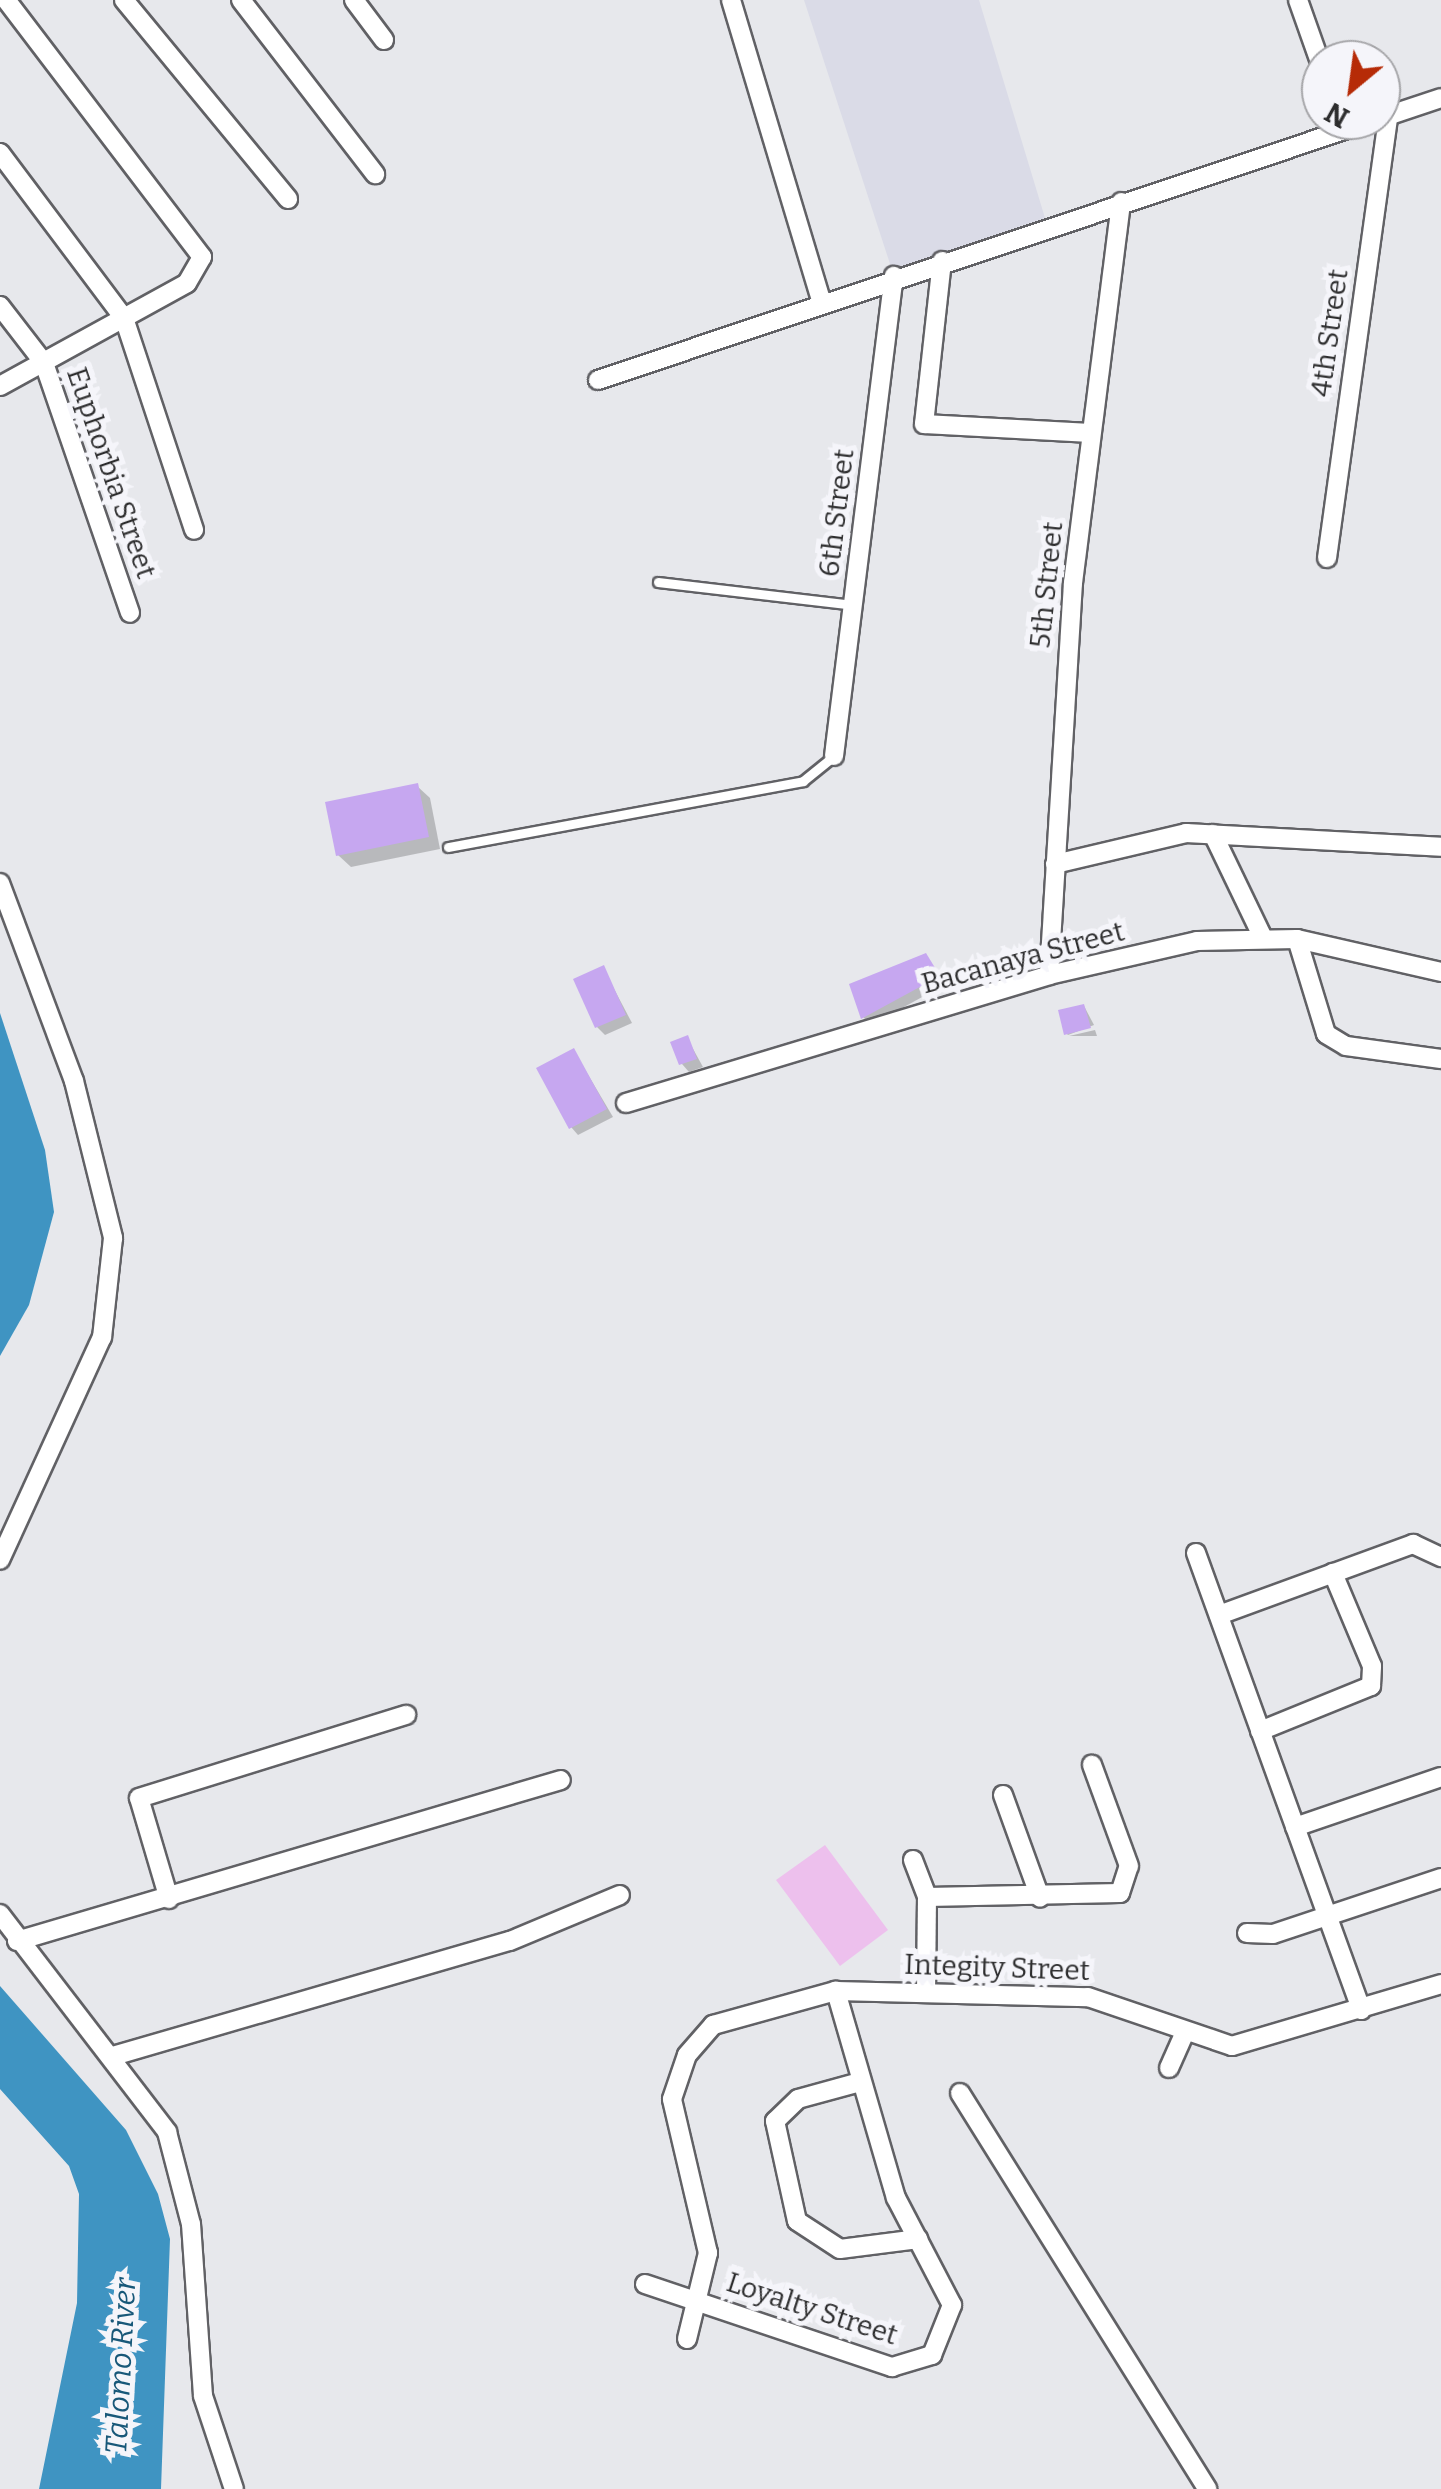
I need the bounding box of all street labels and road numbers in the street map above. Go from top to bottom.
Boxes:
street label: 4th Street [1304,267,1356,399]
street label: Euphorbia Street [59,363,163,583]
street label: 6th Street [813,447,861,579]
street label: 5th Street [1024,520,1070,650]
street label: Bacanaya Street [918,915,1128,1001]
street label: Integity Street [904,1948,1090,1988]
street label: Loyalty Street [722,2266,902,2352]

